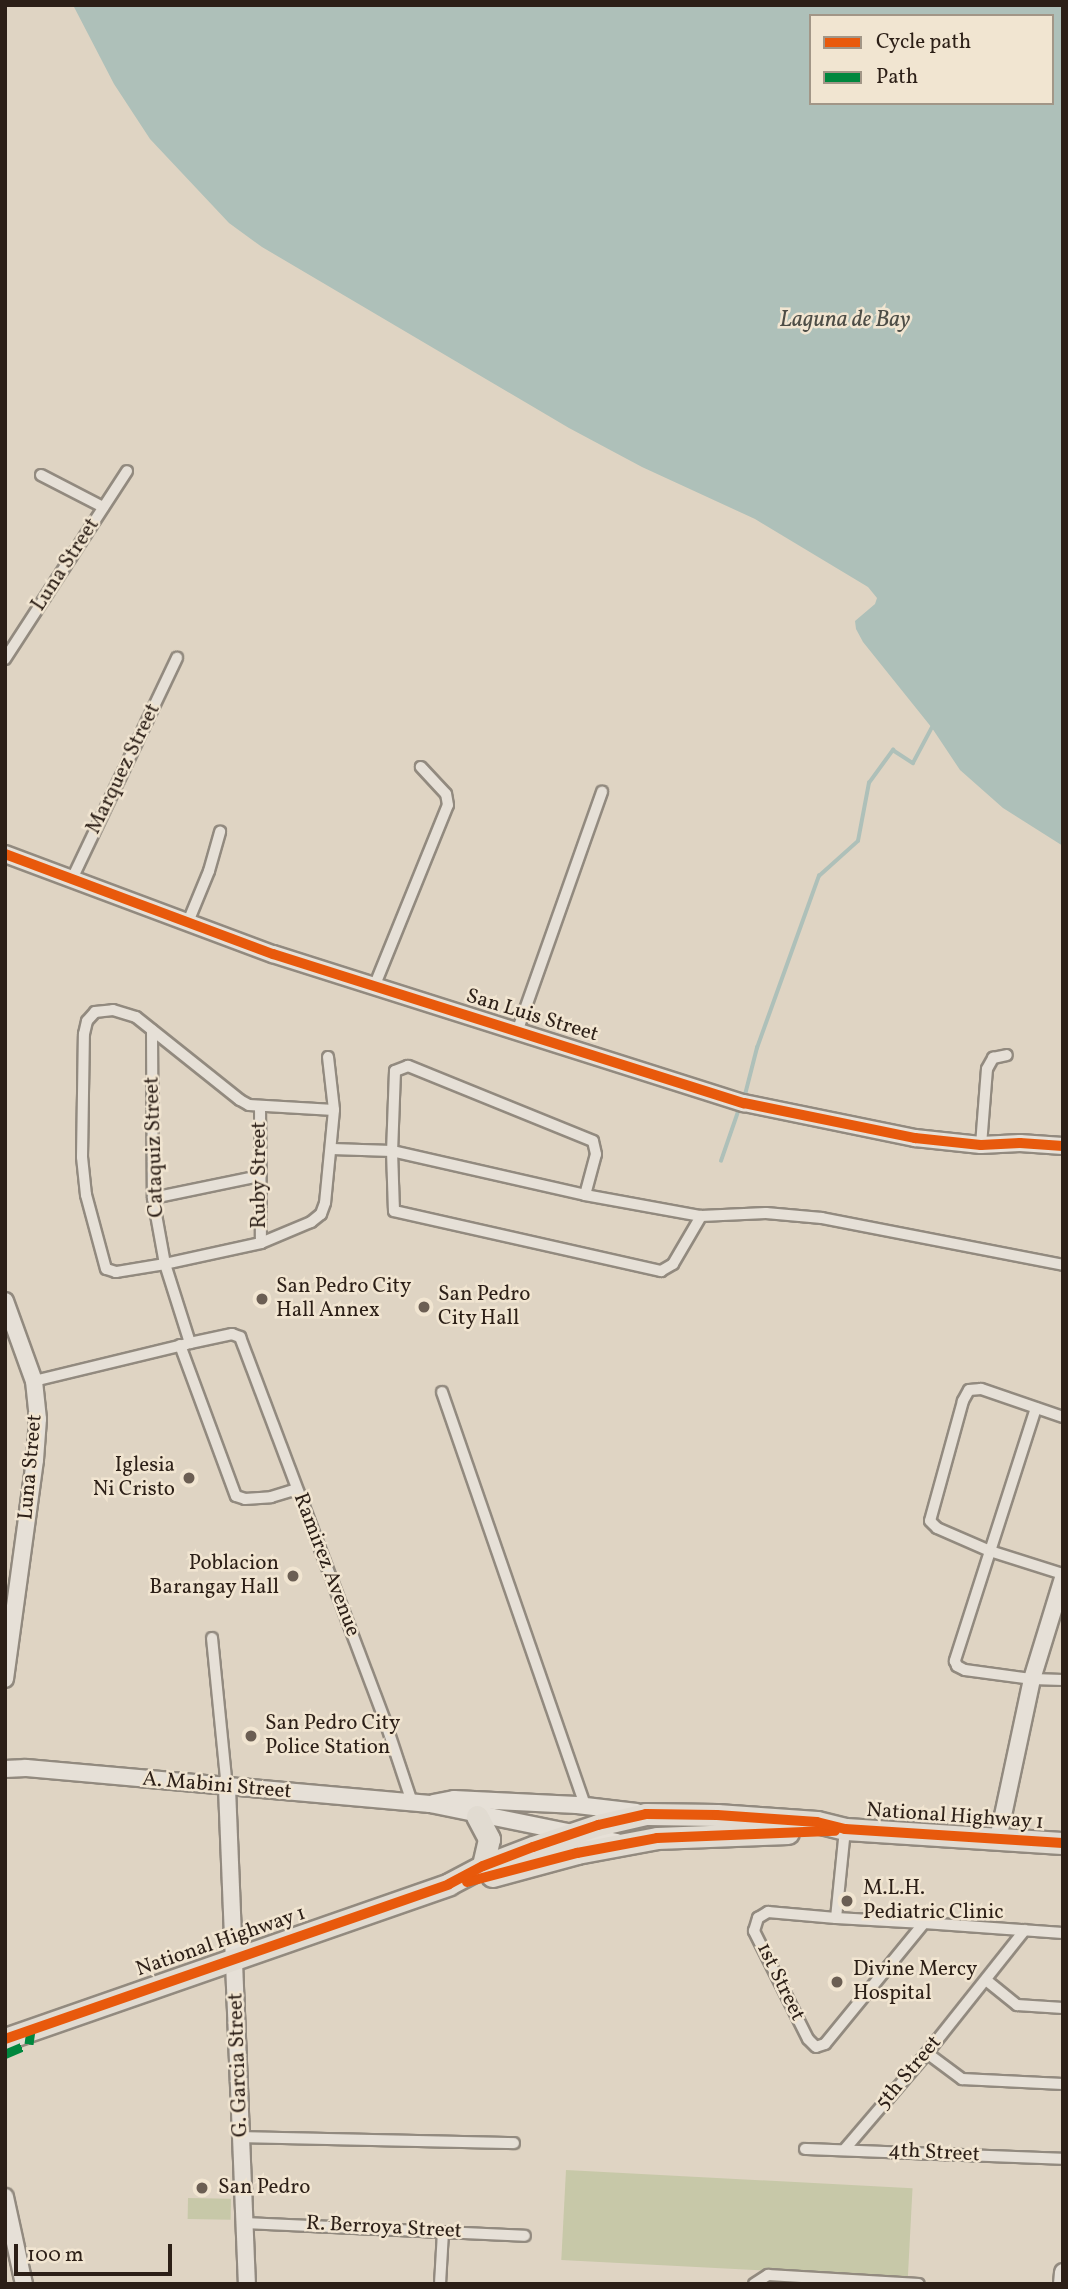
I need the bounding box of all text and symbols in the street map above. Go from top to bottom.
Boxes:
legend [809,14,1054,105]
text: Cycle path [876,28,971,57]
text: Path [876,63,918,92]
water label: Laguna de Bay [780,306,910,334]
street label: Luna Street [27,514,105,616]
street label: Marquez Street [82,700,166,838]
street label: San Luis Street [463,984,601,1048]
street label: Cataquiz Street [140,1076,170,1218]
street label: Ruby Street [247,1121,273,1229]
place label: San Pedro City Hall Annex [276,1274,411,1324]
place label: San Pedro City Hall [438,1282,530,1332]
marker: San Pedro City Hall Annex [254,1291,270,1307]
marker: San Pedro City Hall [416,1299,432,1315]
street label: Luna Street [14,1413,48,1521]
place label: Iglesia Ni Cristo [93,1453,175,1503]
marker: Iglesia Ni Cristo [181,1470,197,1486]
street label: Ramirez Avenue [287,1490,365,1640]
place label: Poblacion Barangay Hall [149,1551,279,1601]
marker: Poblacion Barangay Hall [285,1568,301,1584]
place label: San Pedro City Police Station [265,1711,400,1761]
marker: San Pedro City Police Station [243,1728,259,1744]
street label: A. Mabini Street [141,1767,293,1805]
street label: National Highway 1 [865,1798,1045,1836]
place label: M.L.H. Pediatric Clinic [863,1876,1004,1926]
marker: M.L.H. Pediatric Clinic [837,1891,857,1911]
street label: National Highway 1 [133,1901,309,1983]
street label: 1st Street [750,1939,810,2025]
place label: Divine Mercy Hospital [853,1957,977,2007]
marker: Divine Mercy Hospital [827,1972,847,1992]
street label: G. Garcia Street [224,1992,254,2138]
street label: 5th Street [871,2031,947,2115]
street label: 4th Street [888,2138,980,2168]
place label: San Pedro [218,2175,310,2201]
marker: San Pedro [192,2178,212,2198]
street label: R. Berroya Street [305,2211,463,2245]
scale bar [18,2230,175,2274]
text: 100 m [27,2241,84,2270]

